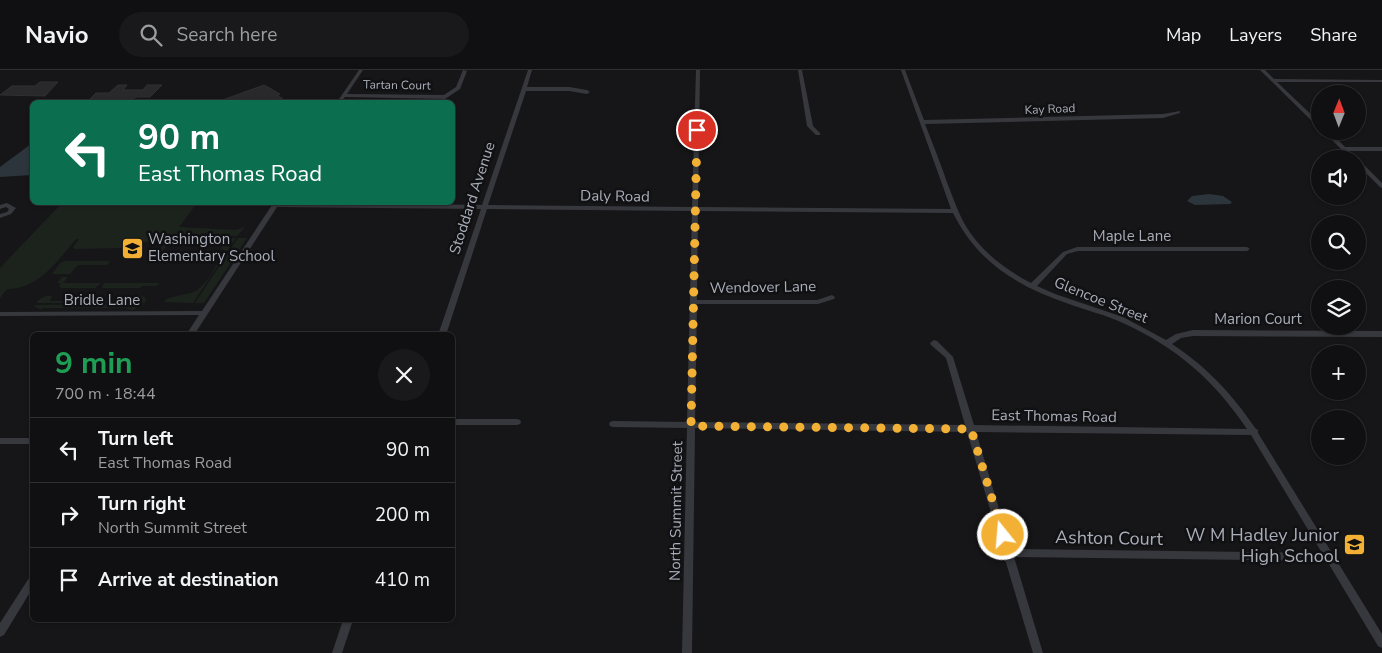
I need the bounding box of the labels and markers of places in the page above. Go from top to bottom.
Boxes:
pin [676,109,718,151]
place label: Washington Elementary School [148,229,275,266]
school or university icon: Washington Elementary School [120,236,144,260]
place label: W M Hadley Junior High School [1185,523,1340,568]
school or university icon: W M Hadley Junior High School [1343,533,1367,557]

